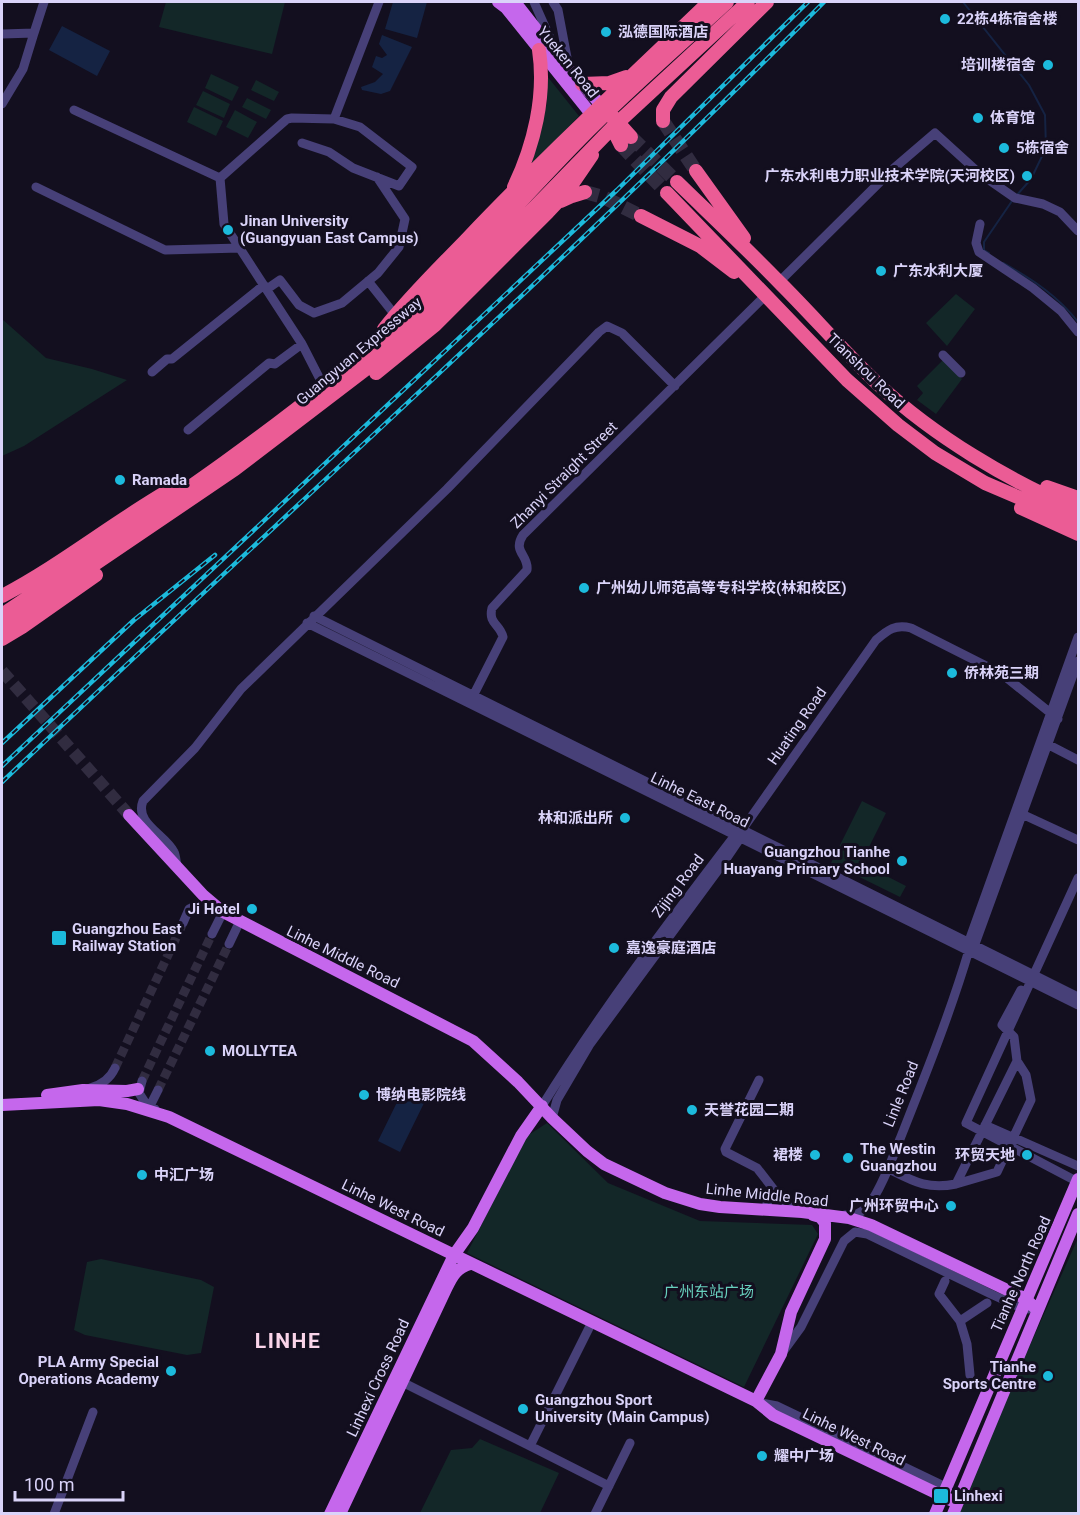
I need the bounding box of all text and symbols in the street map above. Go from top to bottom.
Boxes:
place label: 22栋4栋宿舍楼 [957,10,1058,28]
marker: 22栋4栋宿舍楼 [938,12,952,26]
street label: Yueken Road [534,23,602,101]
place label: 泓德国际酒店 [618,23,708,41]
marker: 泓德国际酒店 [599,25,613,39]
place label: 培训楼宿舍 [961,56,1036,74]
marker: 培训楼宿舍 [1041,58,1055,72]
place label: 体育馆 [990,109,1035,127]
marker: 体育馆 [971,111,985,125]
place label: 5栋宿舍 [1016,139,1070,157]
marker: 5栋宿舍 [997,141,1011,155]
place label: 广东水利电力职业技术学院(天河校区) [764,167,1015,185]
marker: 广东水利电力职业技术学院(天河校区) [1020,169,1034,183]
place label: Jinan University (Guangyuan East Campus) [240,212,419,247]
marker: Jinan University (Guangyuan East Campus) [221,223,235,237]
place label: 广东水利大厦 [893,262,983,280]
marker: 广东水利大厦 [874,264,888,278]
street label: Guangyuan Expressway [293,293,425,409]
street label: Tianshou Road [824,330,908,412]
street label: Zhanyi Straight Street [507,418,621,532]
place label: Ramada [132,471,187,489]
marker: Ramada [113,473,127,487]
place label: 广州幼儿师范高等专科学校(林和校区) [596,579,847,597]
marker: 广州幼儿师范高等专科学校(林和校区) [577,581,591,595]
place label: 侨林苑三期 [964,664,1039,682]
marker: 侨林苑三期 [945,666,959,680]
street label: Huating Road [764,684,830,768]
street label: Linhe East Road [648,768,752,832]
place label: 林和派出所 [538,809,613,827]
marker: 林和派出所 [618,811,632,825]
place label: Guangzhou Tianhe Huayang Primary School [724,843,890,878]
street label: Zijing Road [648,851,708,921]
marker: Guangzhou Tianhe Huayang Primary School [895,854,909,868]
place label: Ji Hotel [188,900,240,918]
marker: Ji Hotel [245,902,259,916]
place label: Guangzhou East Railway Station [72,920,182,955]
street label: Linhe Middle Road [284,922,402,992]
marker: Guangzhou East Railway Station [50,929,68,947]
place label: 嘉逸豪庭酒店 [626,939,716,957]
marker: 嘉逸豪庭酒店 [607,941,621,955]
place label: MOLLYTEA [222,1042,298,1060]
marker: MOLLYTEA [203,1044,217,1058]
street label: Linle Road [880,1058,922,1130]
place label: 博纳电影院线 [376,1086,466,1104]
marker: 博纳电影院线 [357,1088,371,1102]
place label: 天誉花园二期 [704,1101,794,1119]
marker: 天誉花园二期 [685,1103,699,1117]
place label: The Westin Guangzhou [860,1140,937,1175]
place label: 裙楼 [773,1146,803,1164]
place label: 环贸天地 [955,1146,1015,1164]
marker: 裙楼 [808,1148,822,1162]
marker: 环贸天地 [1020,1148,1034,1162]
marker: The Westin Guangzhou [841,1151,855,1165]
place label: 中汇广场 [154,1166,214,1184]
marker: 中汇广场 [135,1168,149,1182]
street label: Linhe West Road [339,1175,447,1241]
street label: Linhe Middle Road [705,1180,829,1210]
place label: 广州环贸中心 [849,1197,939,1215]
marker: 广州环贸中心 [944,1199,958,1213]
street label: Tianhe North Road [987,1213,1055,1335]
park label: 广州东站广场 [664,1283,754,1301]
street label: Linhexi Cross Road [343,1316,413,1440]
district label: LINHE [255,1329,321,1353]
place label: PLA Army Special Operations Academy [18,1353,159,1388]
place label: Tianhe Sports Centre [943,1358,1036,1393]
marker: PLA Army Special Operations Academy [164,1364,178,1378]
marker: Tianhe Sports Centre [1041,1369,1055,1383]
place label: Guangzhou Sport University (Main Campus) [535,1391,710,1426]
marker: Guangzhou Sport University (Main Campus) [516,1402,530,1416]
street label: Linhe West Road [800,1404,908,1470]
place label: 耀中广场 [774,1447,834,1465]
marker: 耀中广场 [755,1449,769,1463]
scale bar [15,1464,123,1502]
text: 100 m [24,1474,75,1495]
marker: Linhexi [932,1487,950,1505]
place label: Linhexi [954,1487,1003,1505]

